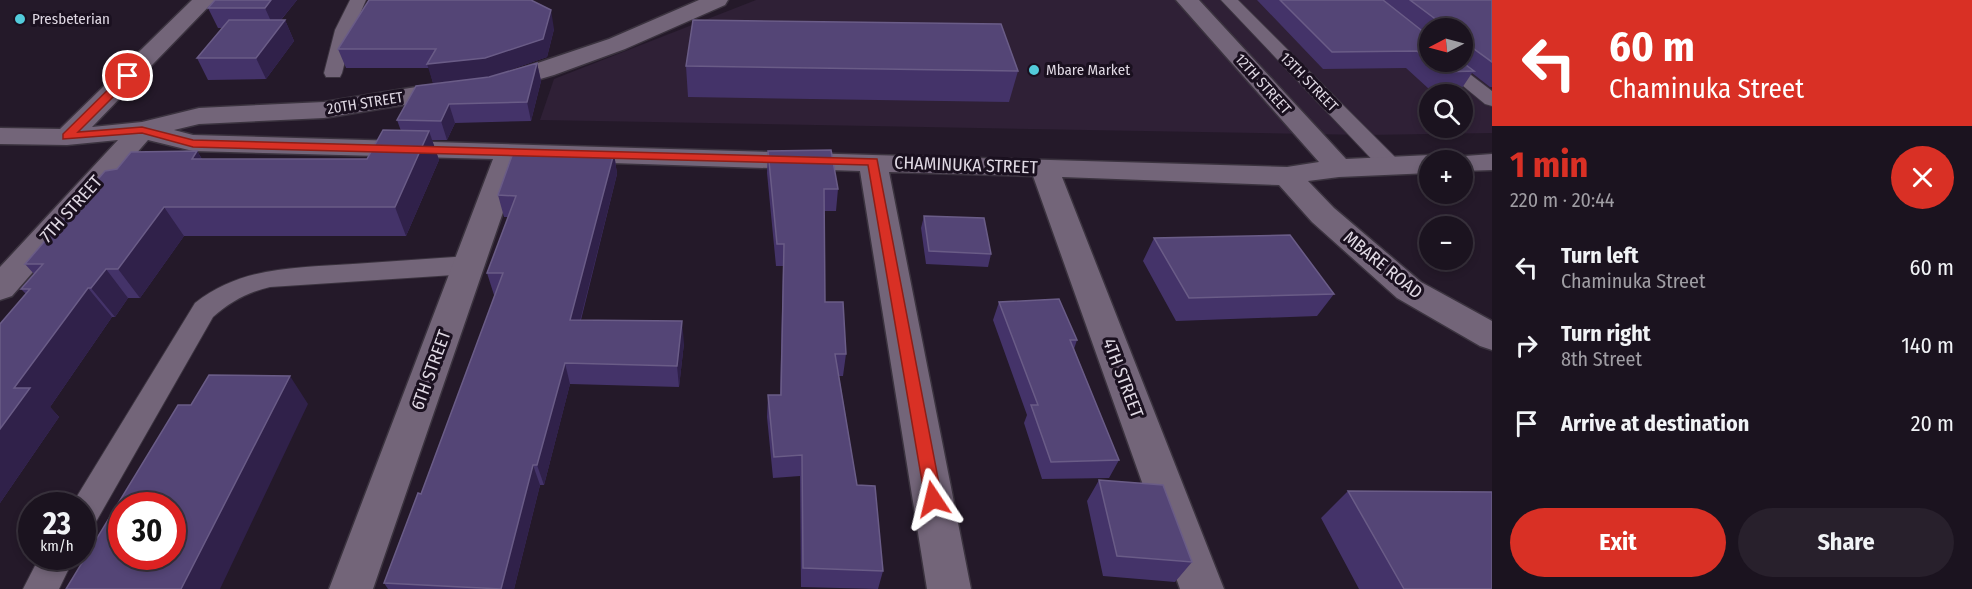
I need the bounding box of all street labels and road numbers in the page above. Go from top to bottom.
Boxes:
street label: 13TH STREET [1276,49,1342,115]
street label: 12TH STREET [1231,50,1295,118]
street label: 20TH STREET [326,88,404,118]
street label: CHAMINUKA STREET [894,151,1039,179]
street label: 7TH STREET [35,170,107,247]
street label: MBARE ROAD [1339,226,1427,304]
street label: 6TH STREET [406,326,456,413]
street label: 4TH STREET [1098,335,1148,421]

